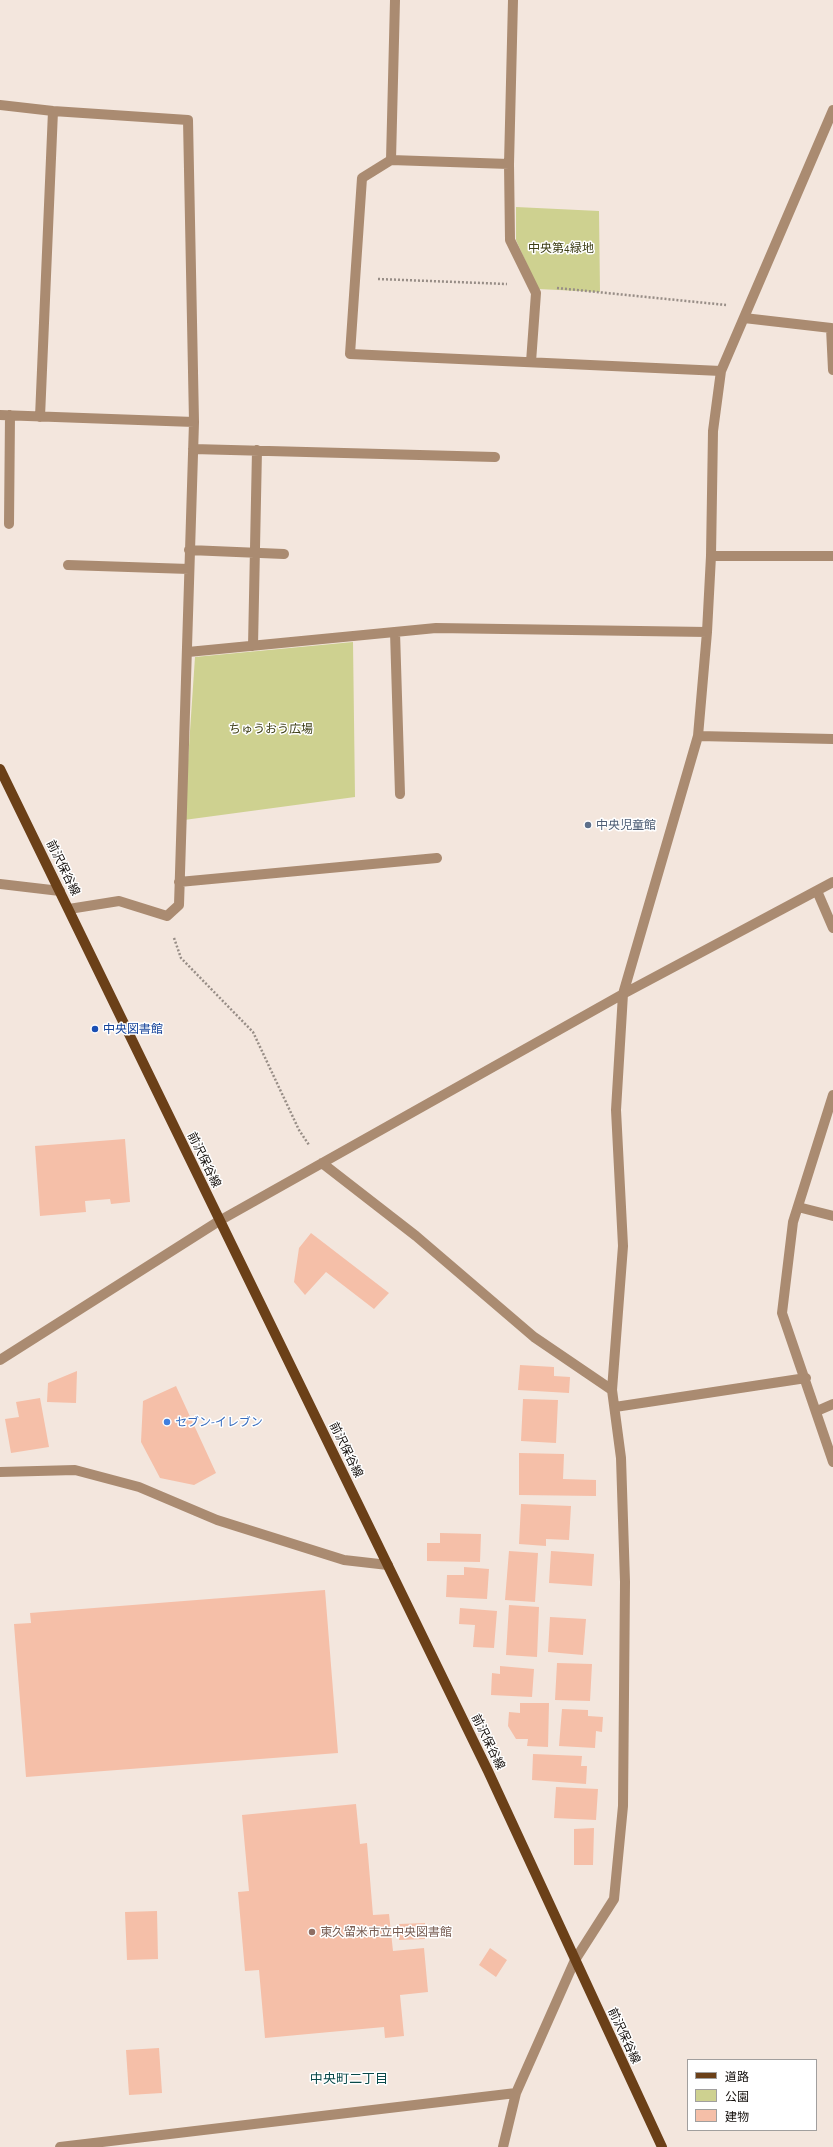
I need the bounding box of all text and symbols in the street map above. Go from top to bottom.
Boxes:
park label: 中央第4緑地 [528,241,594,255]
park label: ちゅうおう広場 [229,722,313,736]
place label: 中央児童館 [596,818,656,832]
marker: 中央児童館 [583,820,593,830]
street label: 前沢保谷線 [43,838,83,898]
place label: 中央図書館 [103,1022,163,1036]
marker: 中央図書館 [90,1024,100,1034]
street label: 前沢保谷線 [184,1130,224,1190]
place label: セブン-イレブン [175,1415,263,1429]
marker: セブン-イレブン [162,1417,172,1427]
street label: 前沢保谷線 [326,1420,366,1480]
street label: 前沢保谷線 [468,1712,508,1772]
place label: 東久留米市立中央図書館 [320,1925,452,1939]
marker: 東久留米市立中央図書館 [307,1927,317,1937]
street label: 前沢保谷線 [605,2006,643,2066]
legend [687,2059,817,2131]
district label: 中央町二丁目 [310,2071,388,2087]
text: 道路 [725,2071,749,2083]
text: 公園 [725,2091,749,2103]
text: 建物 [725,2111,749,2123]

